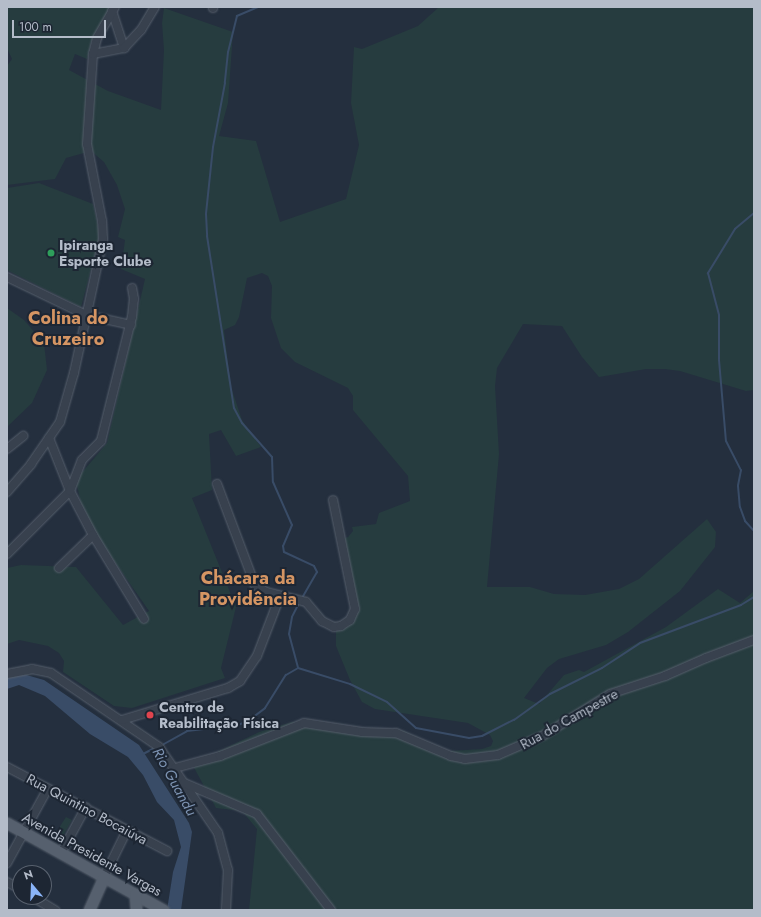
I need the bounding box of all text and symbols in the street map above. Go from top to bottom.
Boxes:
scale bar [14,12,108,38]
text: 100 m [19,18,52,36]
place label: Ipiranga Esporte Clube [59,237,151,270]
marker: Ipiranga Esporte Clube [46,248,56,258]
district label: Colina do Cruzeiro [28,308,108,350]
district label: Chácara da Providência [199,568,297,610]
street label: Rua do Campestre [517,685,621,753]
place label: Centro de Reabilitação Física [159,699,279,732]
marker: Centro de Reabilitação Física [144,709,156,721]
water label: Rio Guandu [148,745,200,819]
street label: Rua Quintino Bocaiúva [24,770,150,848]
street label: Avenida Presidente Vargas [19,809,165,899]
north arrow [12,865,52,905]
text: N [22,866,35,884]

